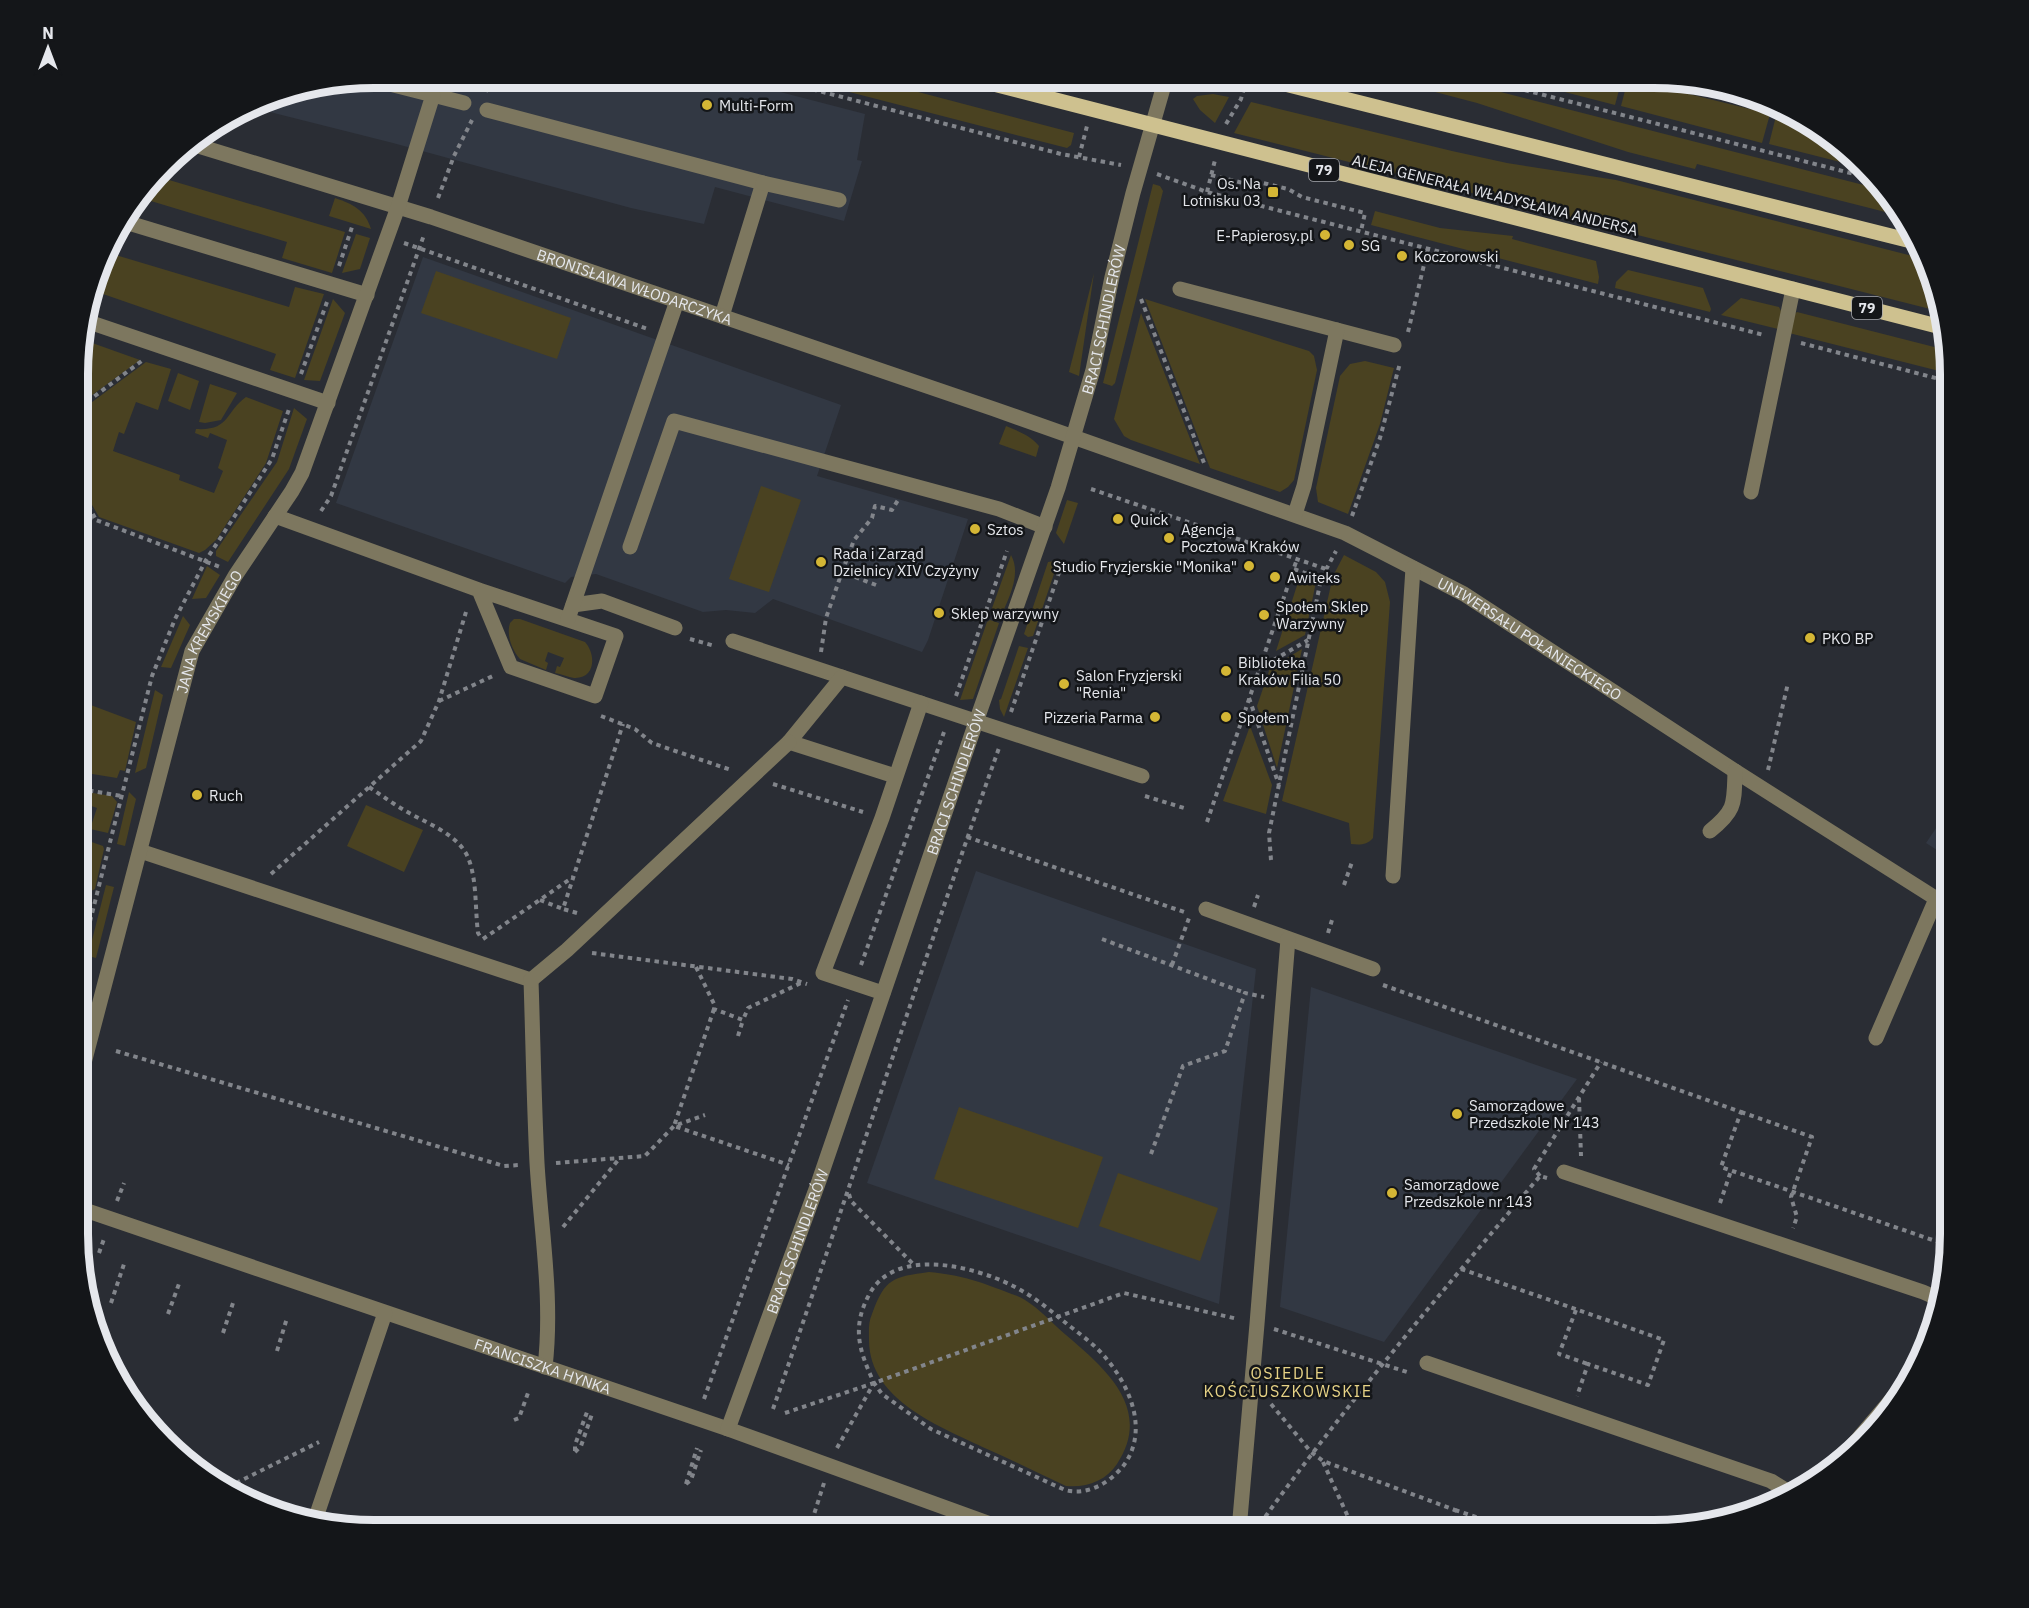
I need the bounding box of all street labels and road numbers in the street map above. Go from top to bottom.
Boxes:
street label: ALEJA GENERAŁA WŁADYSŁAWA ANDERSA [1350,150,1640,240]
road number: 79 [1309,159,1339,181]
street label: BRACI SCHINDLERÓW [1077,242,1129,396]
street label: BRONISŁAWA WŁODARCZYKA [534,244,735,329]
road number: 79 [1852,297,1882,319]
street label: JANA KREMSKIEGO [172,566,246,695]
street label: UNIWERSAŁU POŁANIECKIEGO [1435,573,1626,704]
street label: BRACI SCHINDLERÓW [922,706,990,857]
street label: BRACI SCHINDLERÓW [762,1166,832,1316]
street label: FRANCISZKA HYNKA [472,1334,614,1398]

